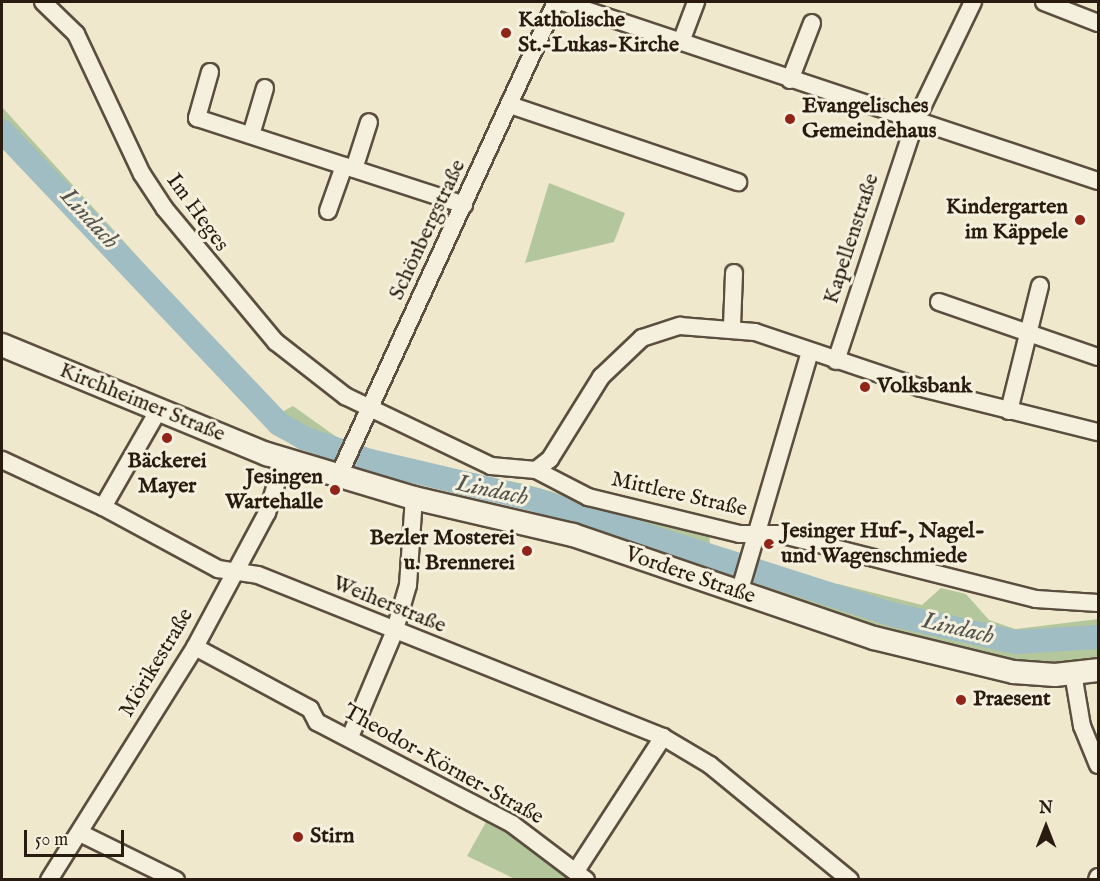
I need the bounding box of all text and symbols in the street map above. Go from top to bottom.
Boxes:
place label: Katholische St.-Lukas-Kirche [518,7,679,58]
marker: Katholische St.-Lukas-Kirche [499,26,513,40]
place label: Evangelisches Gemeindehaus [802,93,936,144]
marker: Evangelisches Gemeindehaus [783,112,797,126]
street label: Schönbergstraße [384,156,472,304]
street label: Im Heges [160,169,234,257]
street label: Kapellenstraße [819,170,885,308]
water label: Lindach [54,182,124,256]
place label: Kindergarten im Käppele [946,194,1068,246]
marker: Kindergarten im Käppele [1073,213,1087,227]
street label: Kirchheimer Straße [55,358,229,448]
place label: Volksbank [877,374,972,400]
marker: Volksbank [858,380,872,394]
marker: Bäckerei Mayer [160,431,174,445]
place label: Bäckerei Mayer [127,448,207,500]
place label: Jesingen Wartehalle [225,464,323,516]
street label: Mittlere Straße [609,467,749,523]
water label: Lindach [453,469,531,513]
marker: Jesingen Wartehalle [328,483,342,497]
place label: Jesinger Huf-, Nagel- und Wagenschmiede [781,518,985,570]
place label: Bezler Mosterei u. Brennerei [370,525,515,576]
marker: Jesinger Huf-, Nagel- und Wagenschmiede [762,537,776,551]
street label: Vordere Straße [622,541,758,611]
marker: Bezler Mosterei u. Brennerei [520,544,534,558]
street label: Weiherstraße [328,570,450,640]
street label: Mörikestraße [114,604,200,722]
water label: Lindach [919,607,997,651]
place label: Praesent [973,687,1050,713]
marker: Praesent [954,693,968,707]
street label: Theodor-Körner-Straße [338,699,548,831]
north arrow [1016,797,1076,857]
text: N [1039,799,1053,819]
scale bar [27,818,128,856]
place label: Stirn [310,824,355,850]
text: 50 m [35,829,68,852]
marker: Stirn [291,830,305,844]

